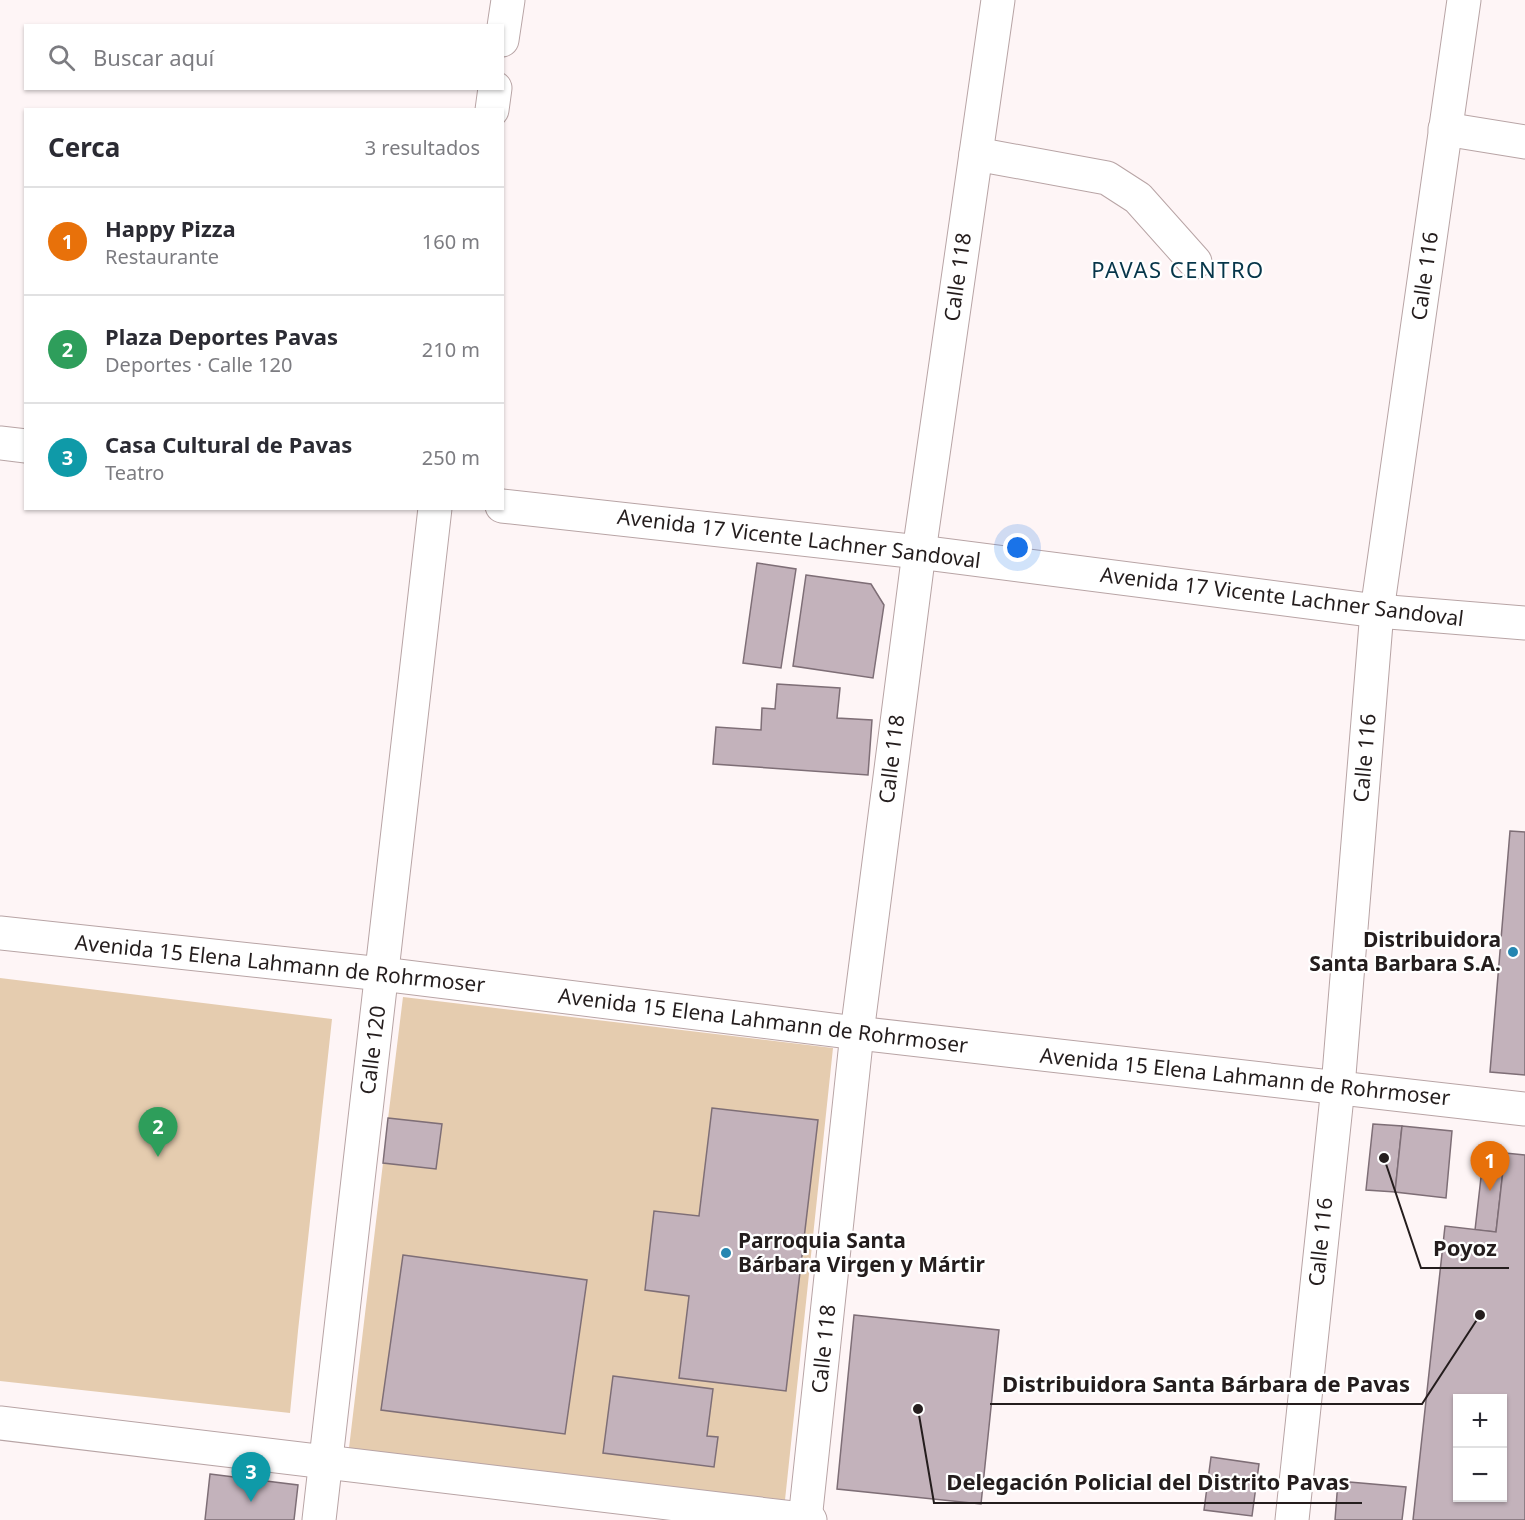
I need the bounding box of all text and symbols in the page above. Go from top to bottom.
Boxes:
search box [24,24,504,90]
icon: search [45,41,78,74]
text: Buscar aquí [93,42,214,72]
text: Cerca [48,129,120,165]
text: 3 resultados [365,134,480,161]
text: Happy Pizza [105,213,236,243]
text: 1 [62,228,73,255]
text: 160 m [422,228,480,255]
street label: Calle 116 [1404,230,1444,322]
street label: Calle 118 [937,231,977,323]
text: Restaurante [105,243,219,270]
district label: PAVAS CENTRO [1091,254,1265,284]
text: Plaza Deportes Pavas [105,321,338,351]
text: 2 [62,336,73,363]
text: 210 m [422,336,480,363]
text: Deportes · Calle 120 [105,351,292,378]
text: Casa Cultural de Pavas [105,429,352,459]
text: 3 [62,444,73,471]
text: 250 m [422,444,480,471]
text: Teatro [105,459,164,486]
street label: Avenida 17 Vicente Lachner Sandoval [616,502,982,574]
your location [1003,533,1032,562]
street label: Avenida 17 Vicente Lachner Sandoval [1099,560,1465,632]
street label: Calle 116 [1346,712,1382,804]
street label: Calle 118 [872,713,910,805]
place label: Distribuidora Santa Barbara S.A. [1309,925,1501,977]
street label: Avenida 15 Elena Lahmann de Rohrmoser [74,928,487,999]
marker: Distribuidora Santa Barbara S.A. [1506,945,1520,959]
street label: Avenida 15 Elena Lahmann de Rohrmoser [557,981,970,1059]
street label: Calle 120 [353,1004,391,1096]
street label: Avenida 15 Elena Lahmann de Rohrmoser [1039,1041,1452,1112]
pin: 2 [138,1108,178,1157]
pin: 1 [1470,1142,1510,1191]
street label: Calle 116 [1301,1196,1339,1288]
place label: Parroquia Santa Bárbara Virgen y Mártir [738,1226,985,1278]
callout: Poyoz [1421,1228,1509,1268]
text: Poyoz [1433,1232,1497,1262]
marker: Parroquia Santa Bárbara Virgen y Mártir [719,1246,733,1260]
street label: Calle 118 [804,1303,842,1395]
callout: Distribuidora Santa Bárbara de Pavas [990,1364,1422,1404]
text: Distribuidora Santa Bárbara de Pavas [1002,1368,1410,1398]
map controls [1453,1394,1507,1502]
button: + [1453,1394,1507,1448]
button: − [1453,1448,1507,1502]
pin: 3 [232,1452,270,1502]
callout: Delegación Policial del Distrito Pavas [934,1463,1362,1503]
text: Delegación Policial del Distrito Pavas [946,1466,1350,1496]

